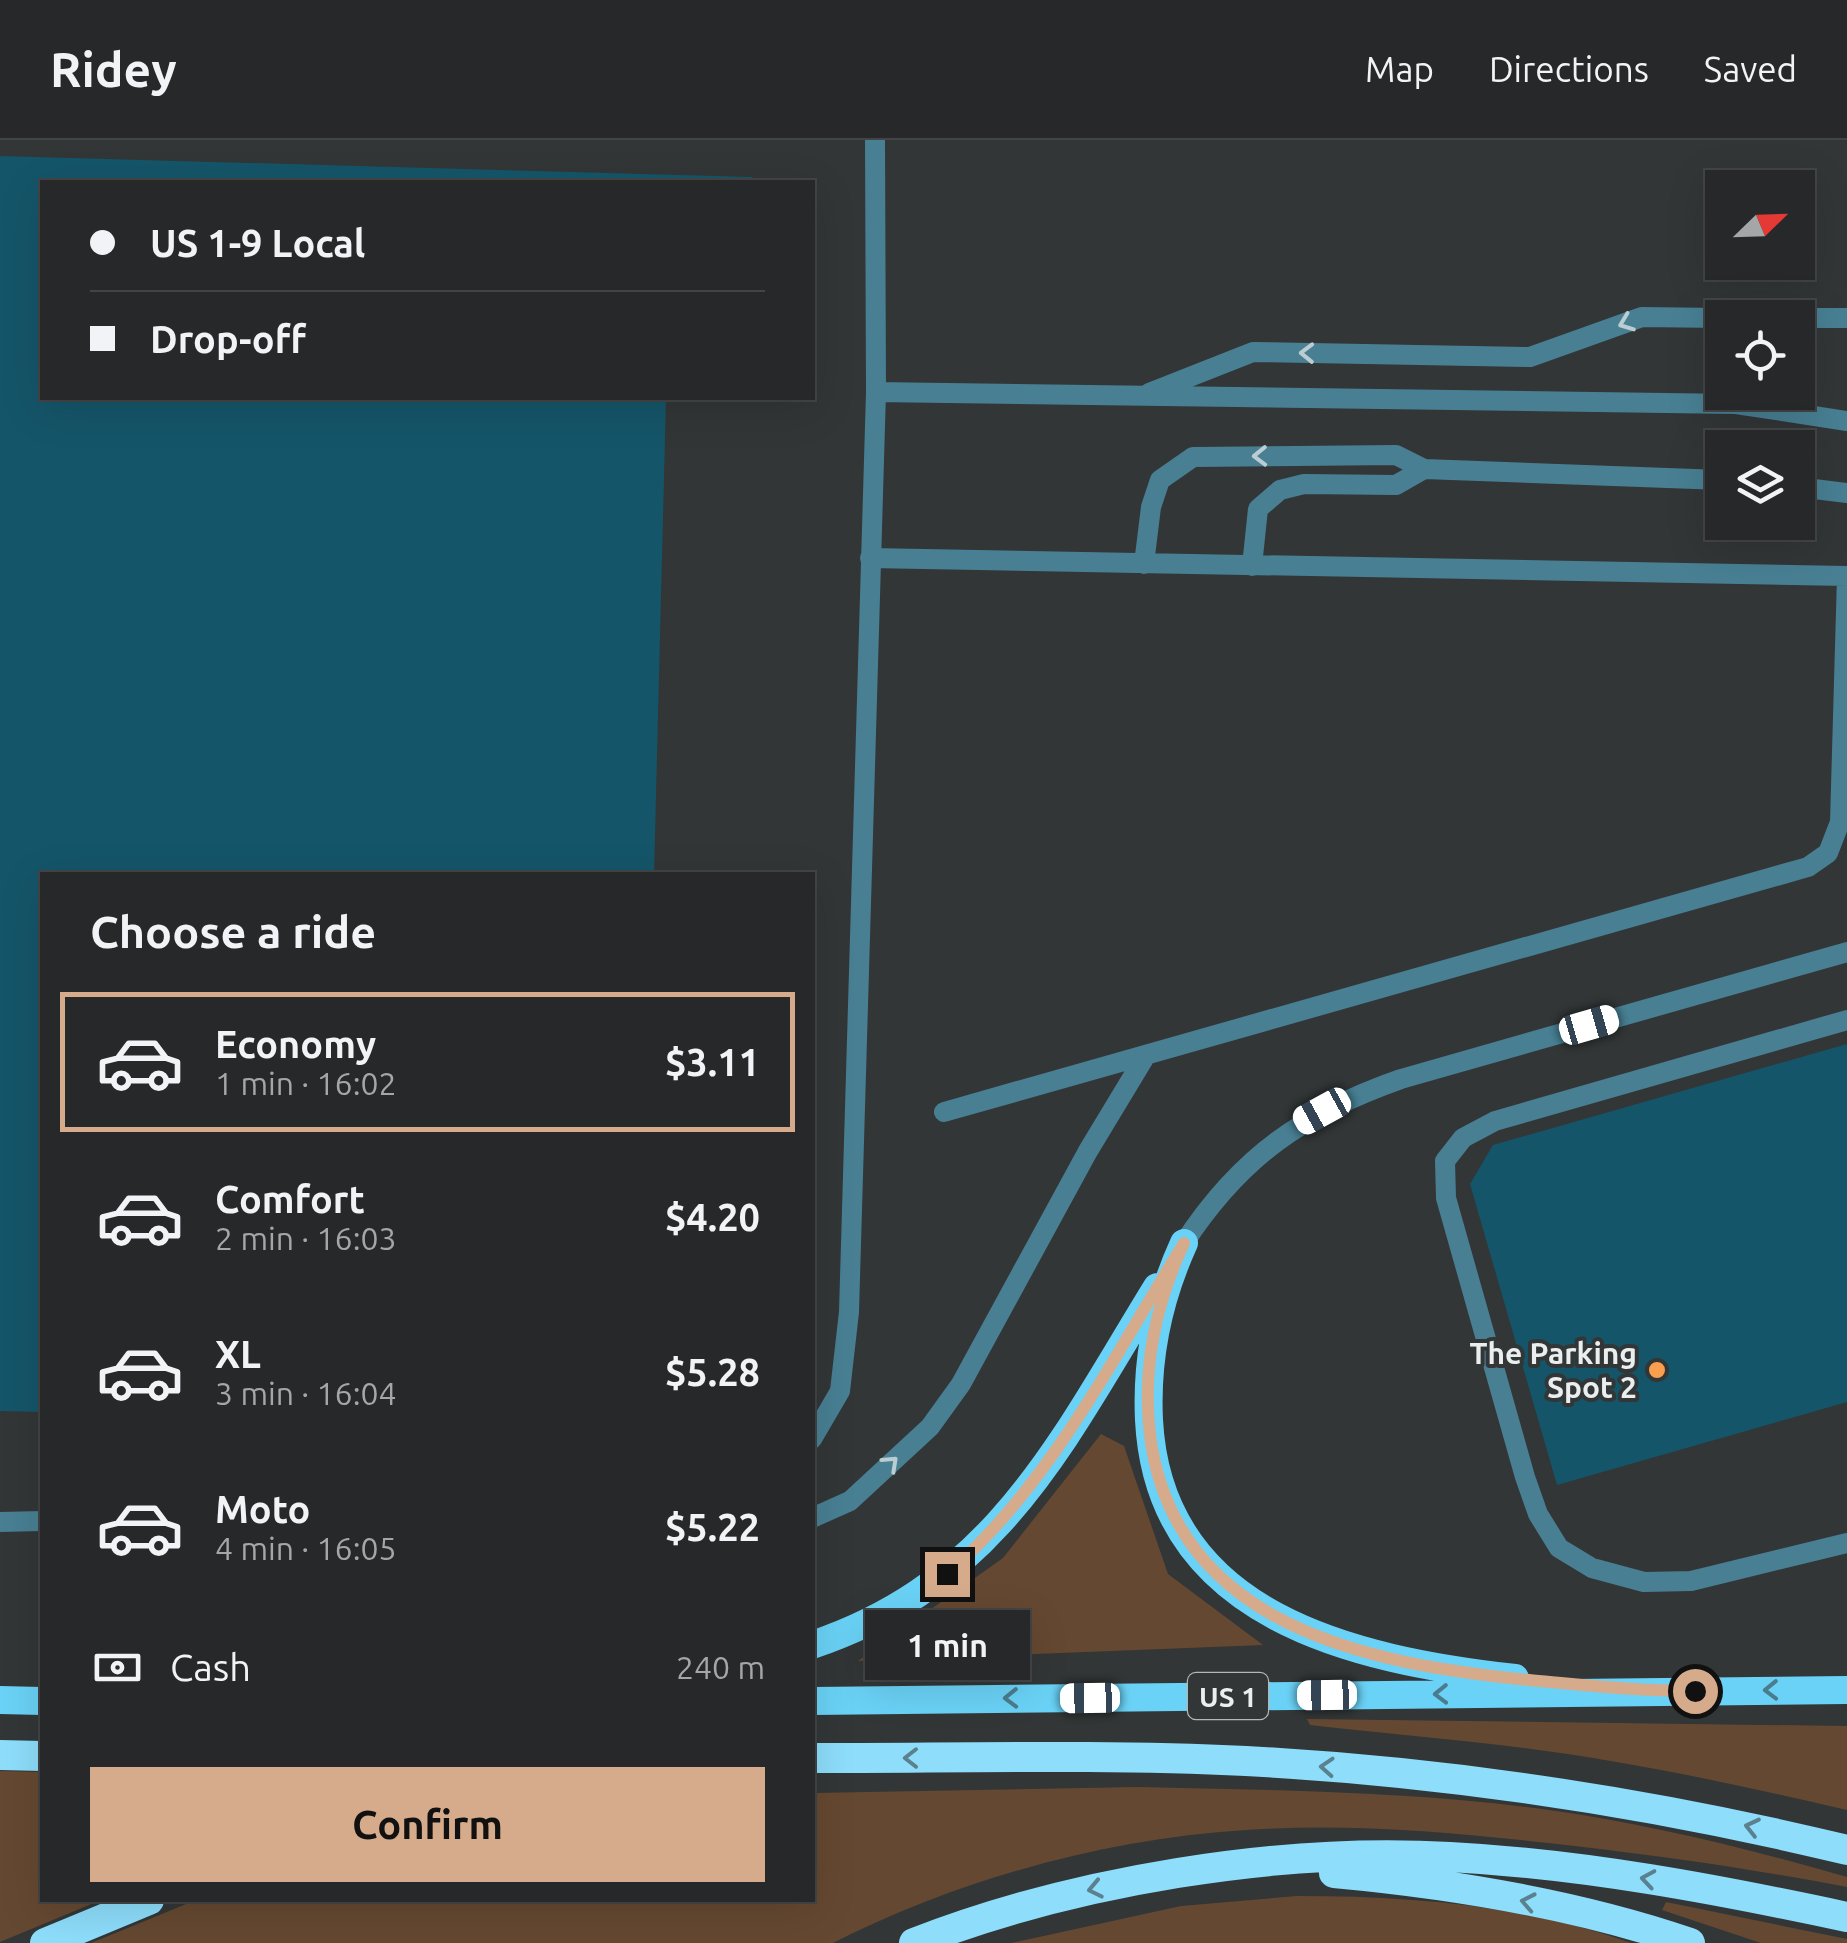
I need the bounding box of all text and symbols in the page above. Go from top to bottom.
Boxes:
text: Ridey [50,42,177,96]
text: Map [1365,49,1434,89]
text: Directions [1489,49,1649,89]
text: Saved [1704,49,1797,89]
north arrow [1705,170,1815,280]
map controls [1705,170,1815,540]
text: US 1-9 Local [150,222,365,264]
button: locate [1705,300,1815,410]
one-way arrow [1619,311,1636,332]
text: Drop-off [150,318,306,360]
one-way arrow [1298,342,1314,364]
button: layers [1705,430,1815,540]
one-way arrow [1252,446,1268,467]
text: Choose a ride [90,906,376,957]
car [1556,1002,1622,1048]
icon: car [95,1017,185,1107]
text: Economy [215,1023,376,1065]
text: $3.11 [665,1041,760,1083]
text: 1 min · 16:02 [215,1065,397,1101]
car [1288,1083,1356,1139]
icon: car [95,1172,185,1262]
text: Comfort [215,1178,365,1220]
text: $4.20 [665,1196,760,1238]
text: 2 min · 16:03 [215,1220,397,1256]
icon: car [95,1327,185,1417]
text: XL [215,1333,261,1375]
place label: The Parking Spot 2 [1470,1336,1637,1404]
text: $5.28 [665,1351,760,1393]
marker: The Parking Spot 2 [1646,1359,1668,1381]
text: 3 min · 16:04 [215,1375,397,1411]
one-way arrow [879,1457,898,1475]
icon: car [95,1482,185,1572]
text: Moto [215,1488,310,1530]
text: $5.22 [665,1506,760,1548]
text: 4 min · 16:05 [215,1530,397,1566]
route end [925,1552,970,1597]
callout: 1 min [864,1609,1030,1679]
text: 1 min [907,1627,988,1663]
icon: cash [90,1640,145,1695]
text: Cash [170,1646,251,1688]
text: 240 m [676,1649,765,1685]
route start [1673,1669,1718,1714]
road number: US 1 [1188,1673,1268,1719]
car [1297,1679,1357,1711]
one-way arrow [1763,1679,1779,1700]
car [1060,1682,1120,1714]
one-way arrow [1433,1683,1449,1704]
one-way arrow [1003,1688,1019,1709]
one-way arrow [903,1747,918,1769]
one-way arrow [1318,1757,1334,1778]
button: Confirm [90,1767,765,1882]
one-way arrow [1744,1818,1761,1839]
one-way arrow [1640,1869,1656,1890]
one-way arrow [1087,1877,1104,1898]
one-way arrow [1520,1892,1537,1913]

